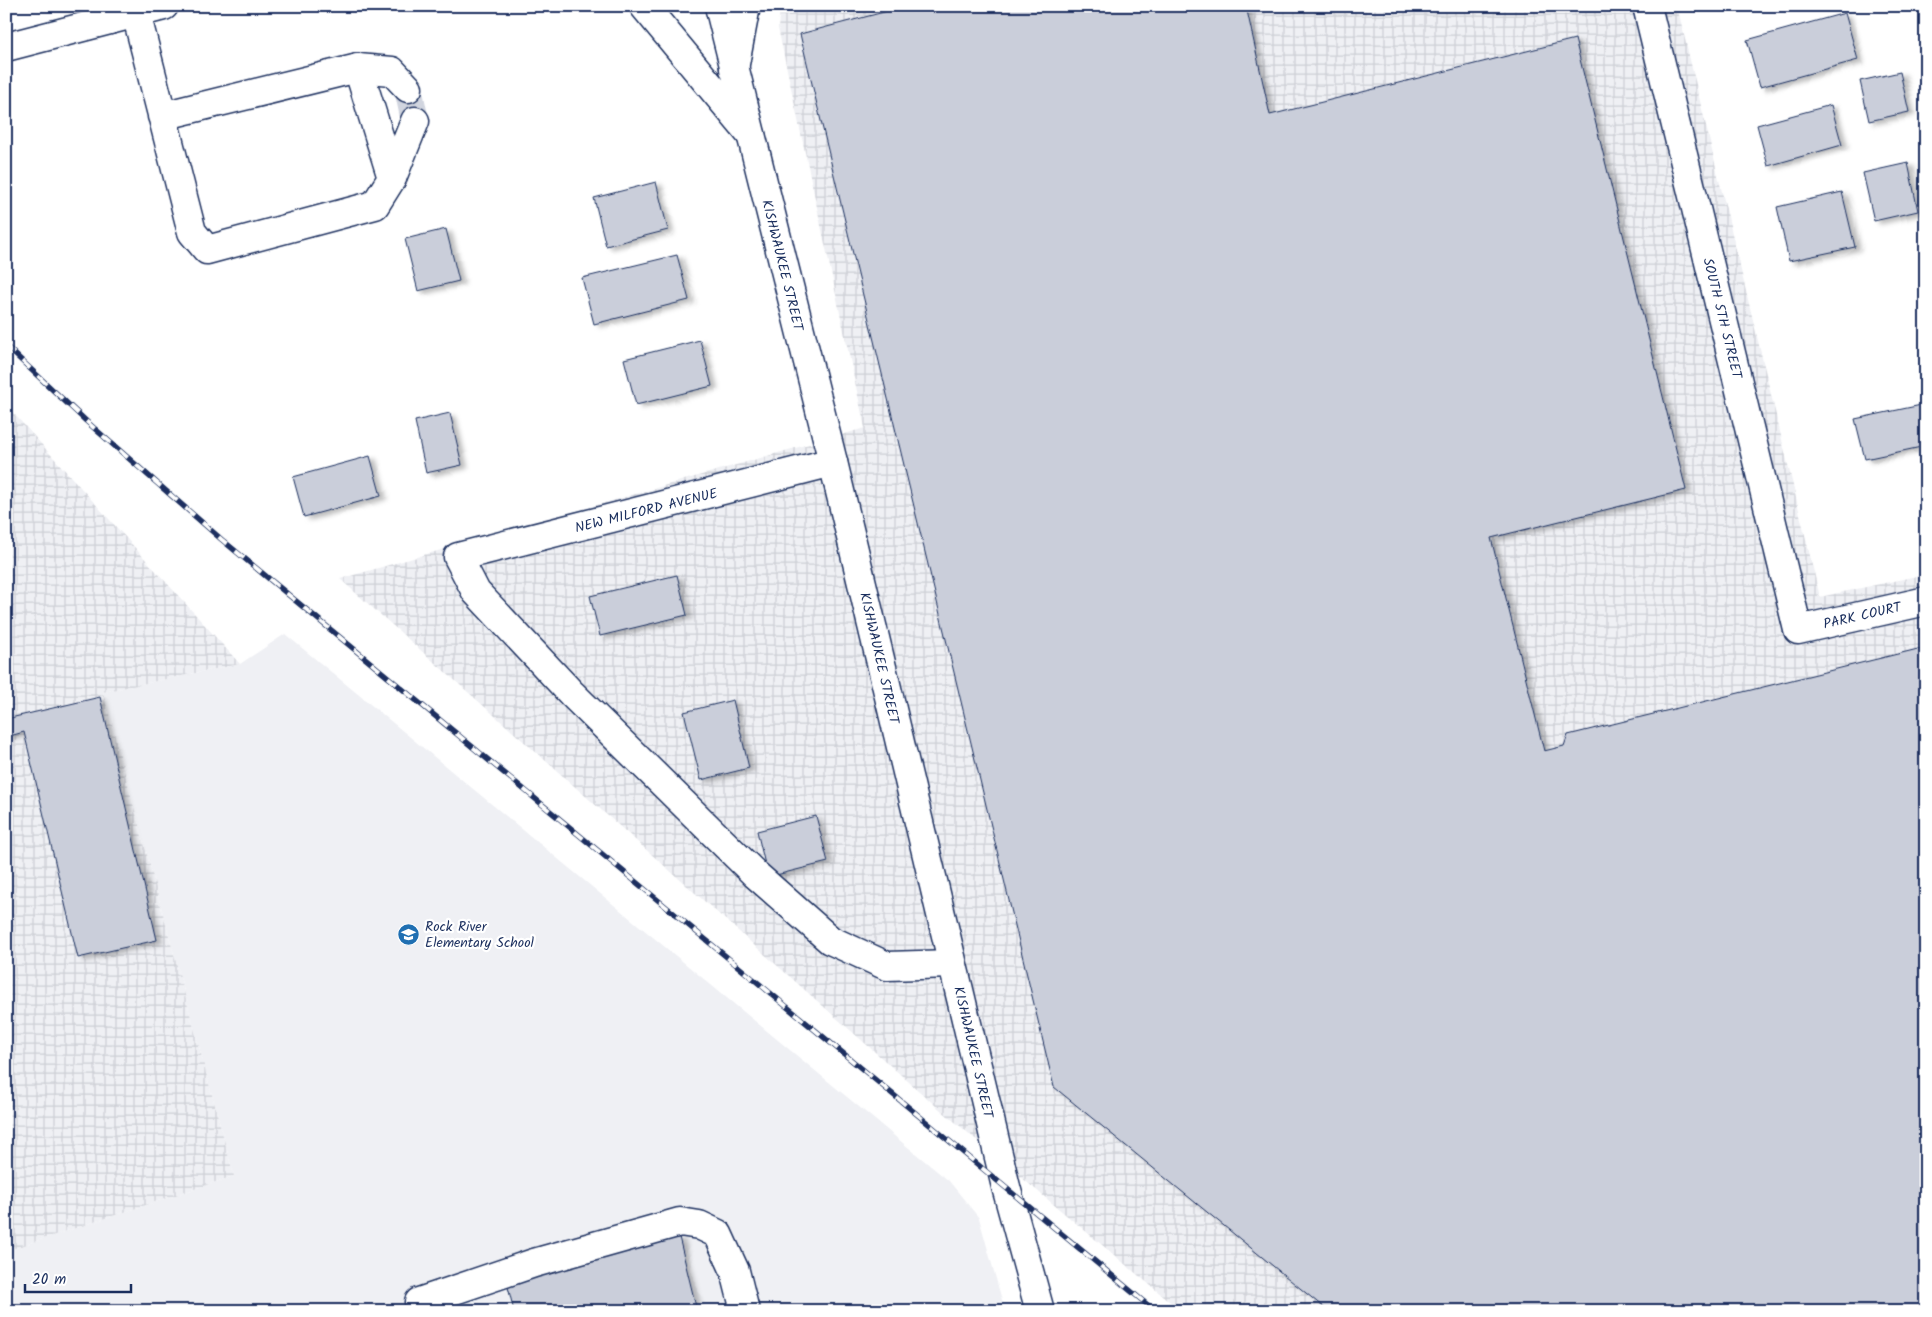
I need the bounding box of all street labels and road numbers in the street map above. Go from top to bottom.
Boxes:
street label: KISHWAUKEE STREET [755,197,809,335]
street label: SOUTH 5TH STREET [1696,255,1748,382]
street label: NEW MILFORD AVENUE [573,482,721,539]
street label: KISHWAUKEE STREET [853,590,905,728]
street label: PARK COURT [1821,596,1905,636]
street label: KISHWAUKEE STREET [947,984,999,1122]

